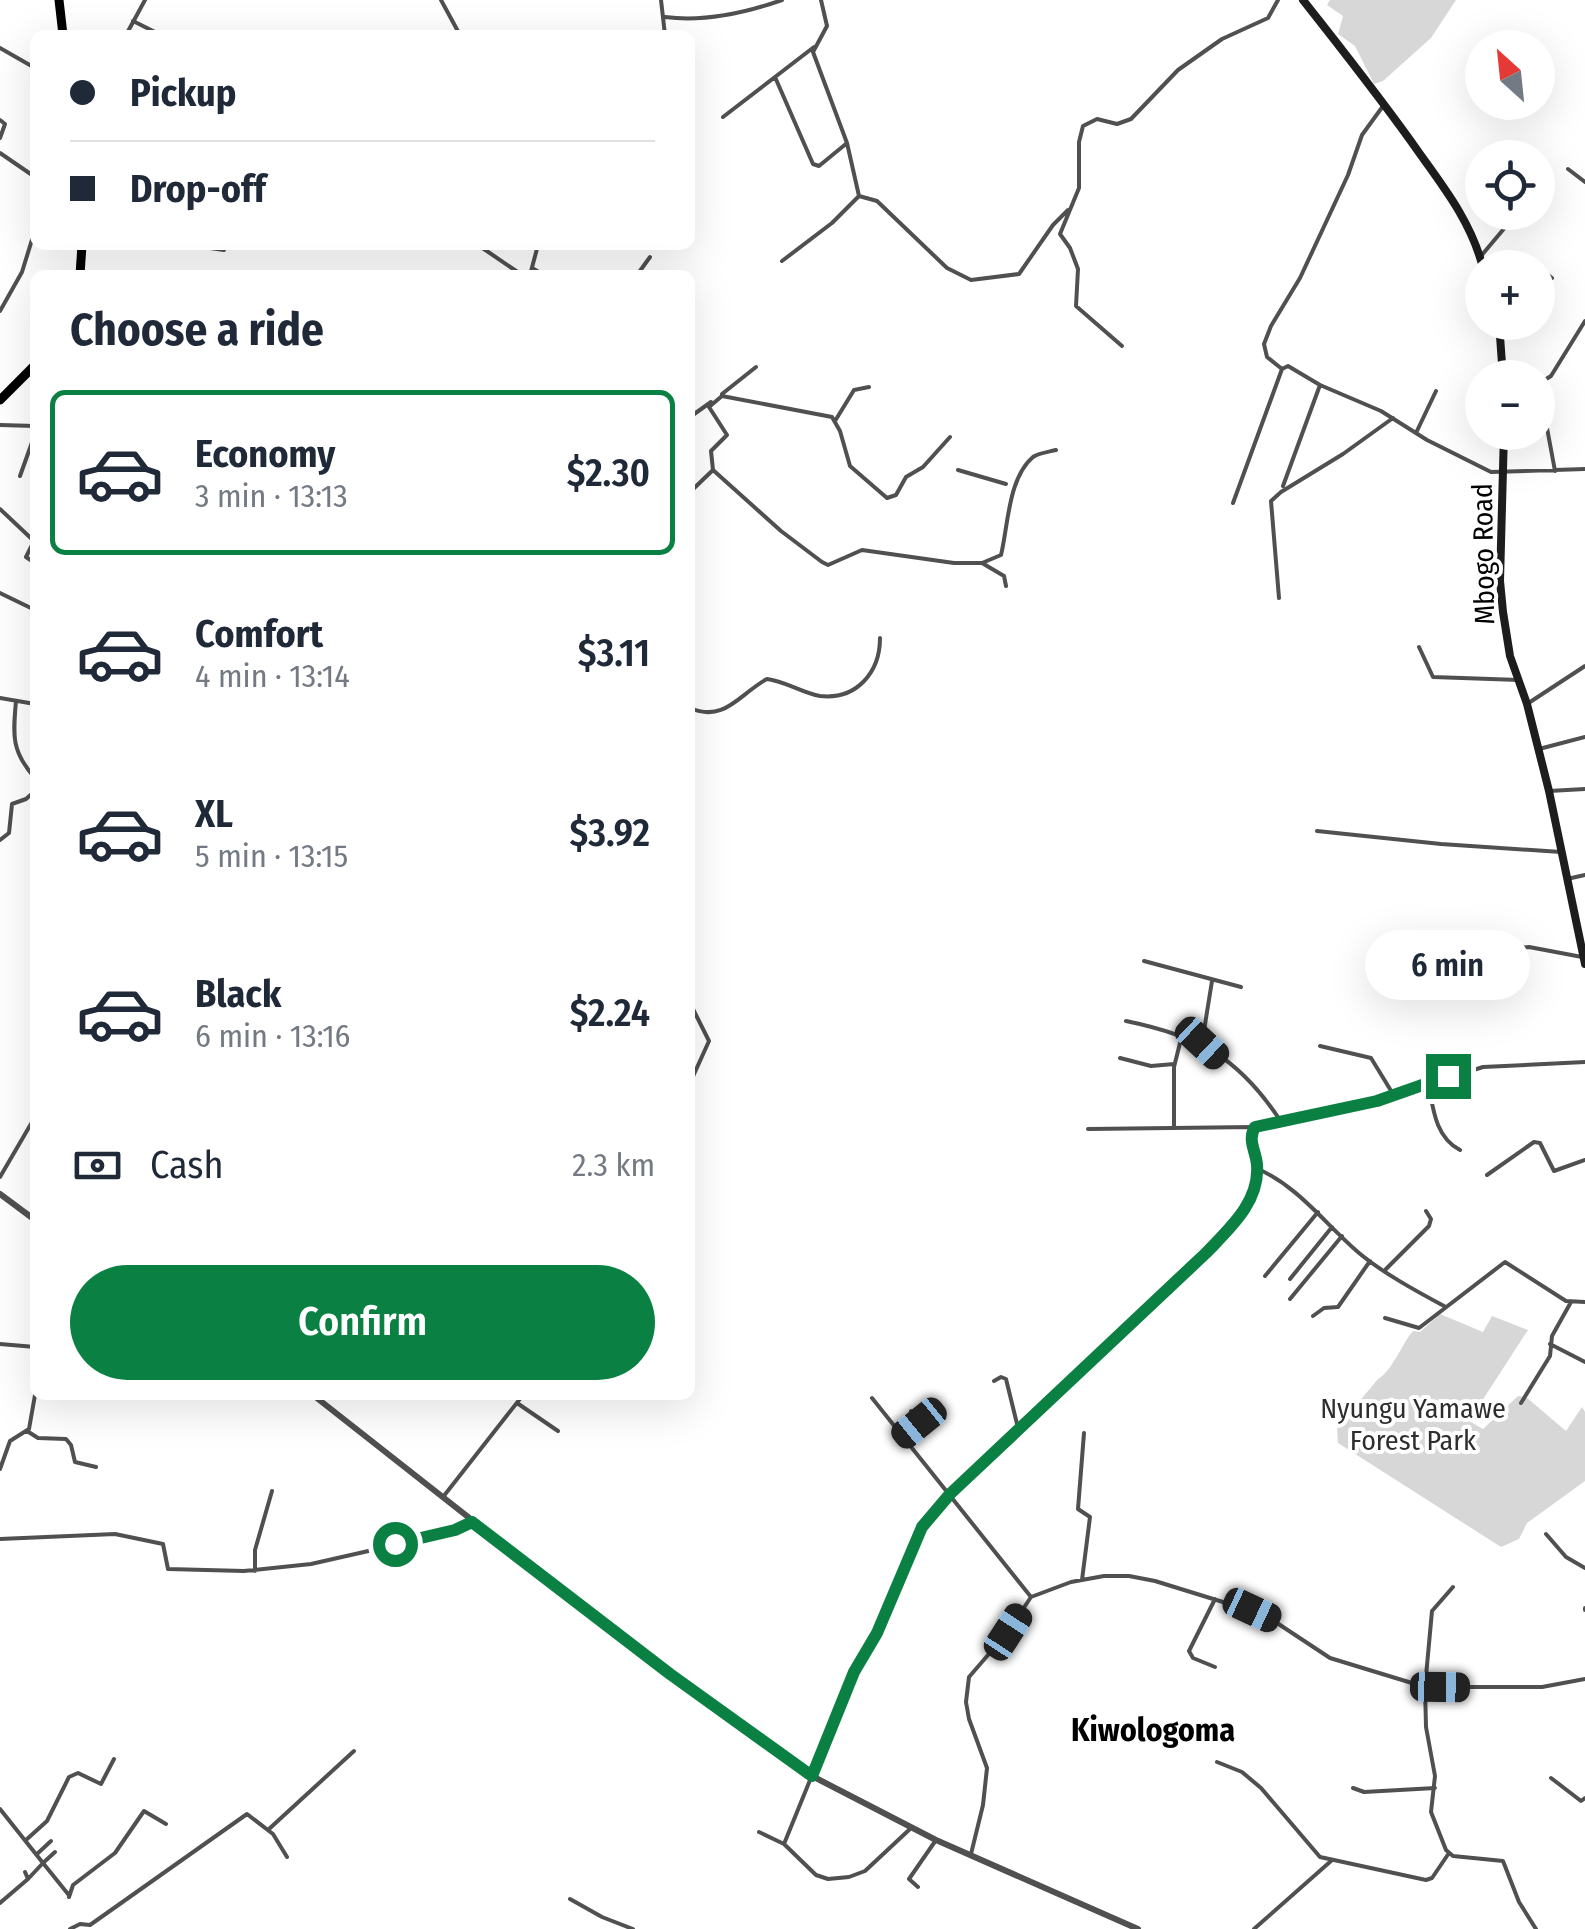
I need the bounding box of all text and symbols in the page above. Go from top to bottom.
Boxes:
north arrow [1465,30,1555,120]
map controls [1465,30,1555,450]
text: Pickup [130,70,236,116]
button: locate [1465,140,1555,230]
text: Drop-off [130,166,266,212]
button: + [1465,250,1555,340]
text: Choose a ride [70,303,324,357]
button: − [1465,360,1555,450]
icon: car [75,428,165,518]
text: Economy [195,431,335,477]
text: $2.30 [567,450,650,496]
text: 3 min · 13:13 [195,477,348,515]
street label: Mbogo Road [1466,483,1501,625]
icon: car [75,608,165,698]
text: Comfort [195,611,323,657]
text: $3.11 [578,630,650,676]
text: 4 min · 13:14 [195,657,350,695]
icon: car [75,788,165,878]
text: XL [195,791,233,837]
text: $3.92 [570,810,650,856]
text: 5 min · 13:15 [195,837,348,875]
callout: 6 min [1366,931,1530,1001]
text: 6 min [1411,946,1484,984]
icon: car [75,968,165,1058]
text: Black [195,971,281,1017]
text: $2.24 [570,990,650,1036]
car [1170,1012,1234,1074]
text: 6 min · 13:16 [195,1017,351,1055]
route end [1426,1054,1471,1099]
icon: cash [70,1138,125,1193]
text: Cash [150,1142,224,1188]
text: 2.3 km [572,1146,655,1184]
button: Confirm [70,1265,655,1380]
car [886,1392,952,1454]
park label: Nyungu Yamawe Forest Park [1320,1392,1506,1457]
route start [373,1522,418,1567]
car [1218,1584,1286,1636]
car [979,1599,1037,1665]
car [1410,1671,1470,1703]
district label: Kiwologoma [1071,1711,1235,1749]

